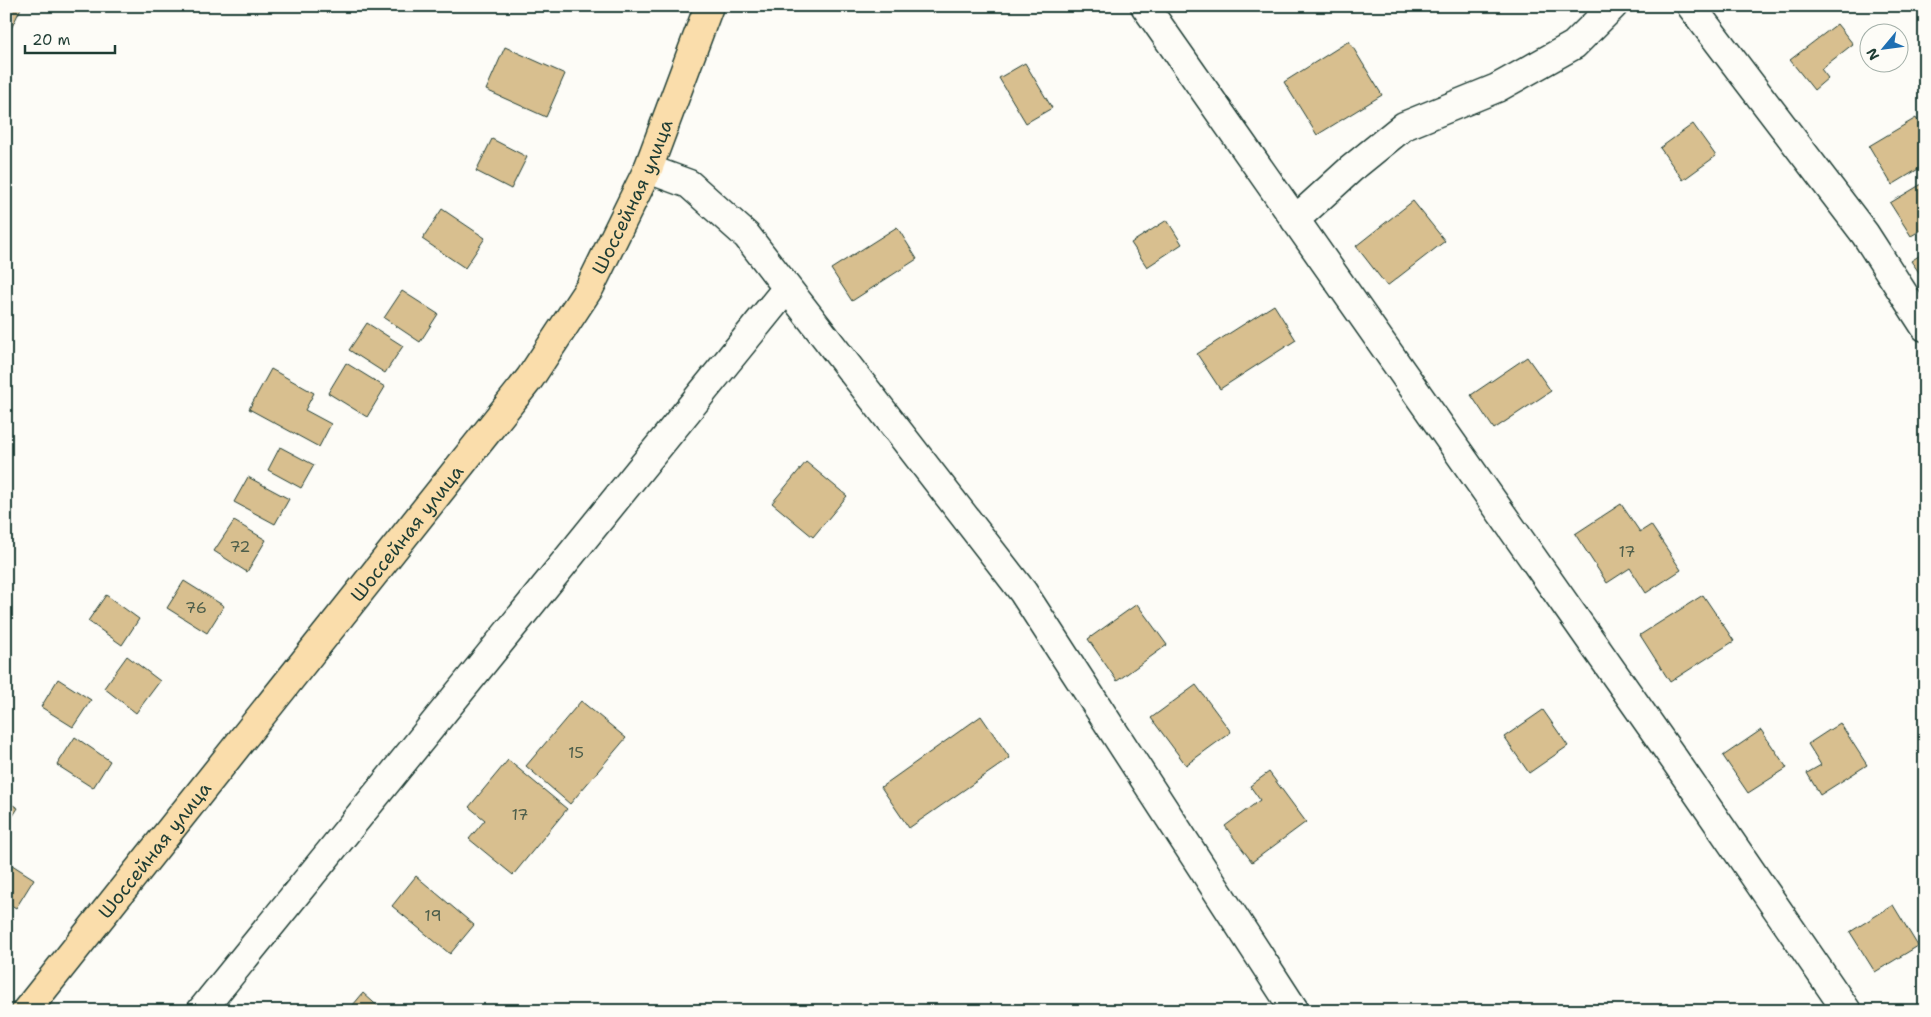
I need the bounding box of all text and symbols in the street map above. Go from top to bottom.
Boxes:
scale bar [25,22,115,54]
north arrow [1858,22,1908,72]
text: 20 m [32,30,71,50]
text: N [1862,45,1883,64]
street label: Шоссейная улица [586,115,678,278]
street label: Шоссейная улица [344,459,469,607]
house number: 72 [229,536,251,557]
house number: 17 [1618,541,1636,562]
house number: 76 [185,597,207,618]
house number: 15 [568,742,584,763]
street label: Шоссейная улица [92,776,217,923]
house number: 17 [511,804,529,825]
house number: 19 [424,905,442,926]

